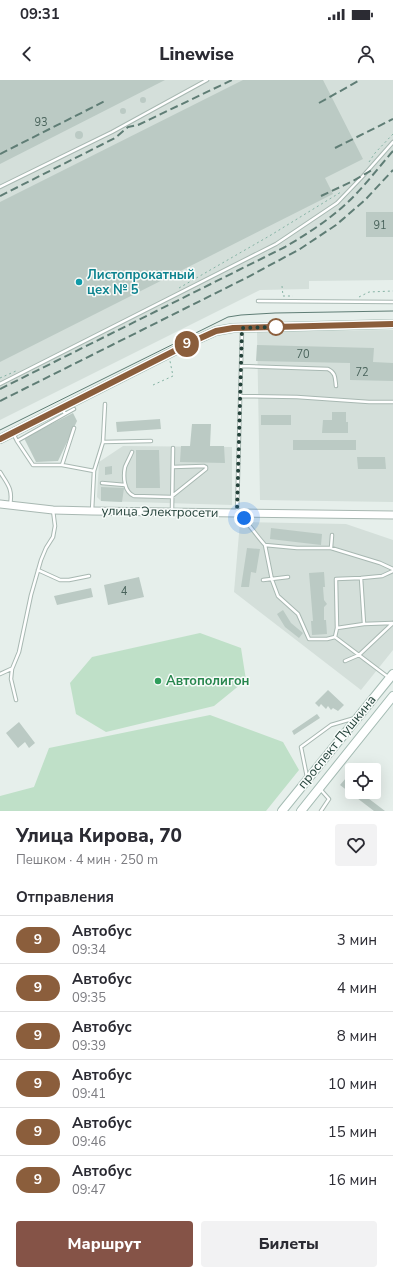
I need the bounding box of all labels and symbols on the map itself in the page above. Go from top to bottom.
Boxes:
house number: 93 [34,115,48,130]
house number: 91 [373,218,387,233]
place label: Листопрокатный цех № 5 [87,266,195,299]
marker: Листопрокатный цех № 5 [74,277,84,287]
unlabelled marker [267,318,285,336]
line badge: 9 [174,331,200,357]
house number: 70 [296,347,310,362]
house number: 72 [355,365,369,380]
street label: улица Электросети [101,502,219,522]
your location [234,508,254,528]
house number: 4 [121,584,128,599]
place label: Автополигон [166,672,249,690]
marker: Автополигон [153,676,163,686]
street label: проспект Пушкина [294,691,380,793]

